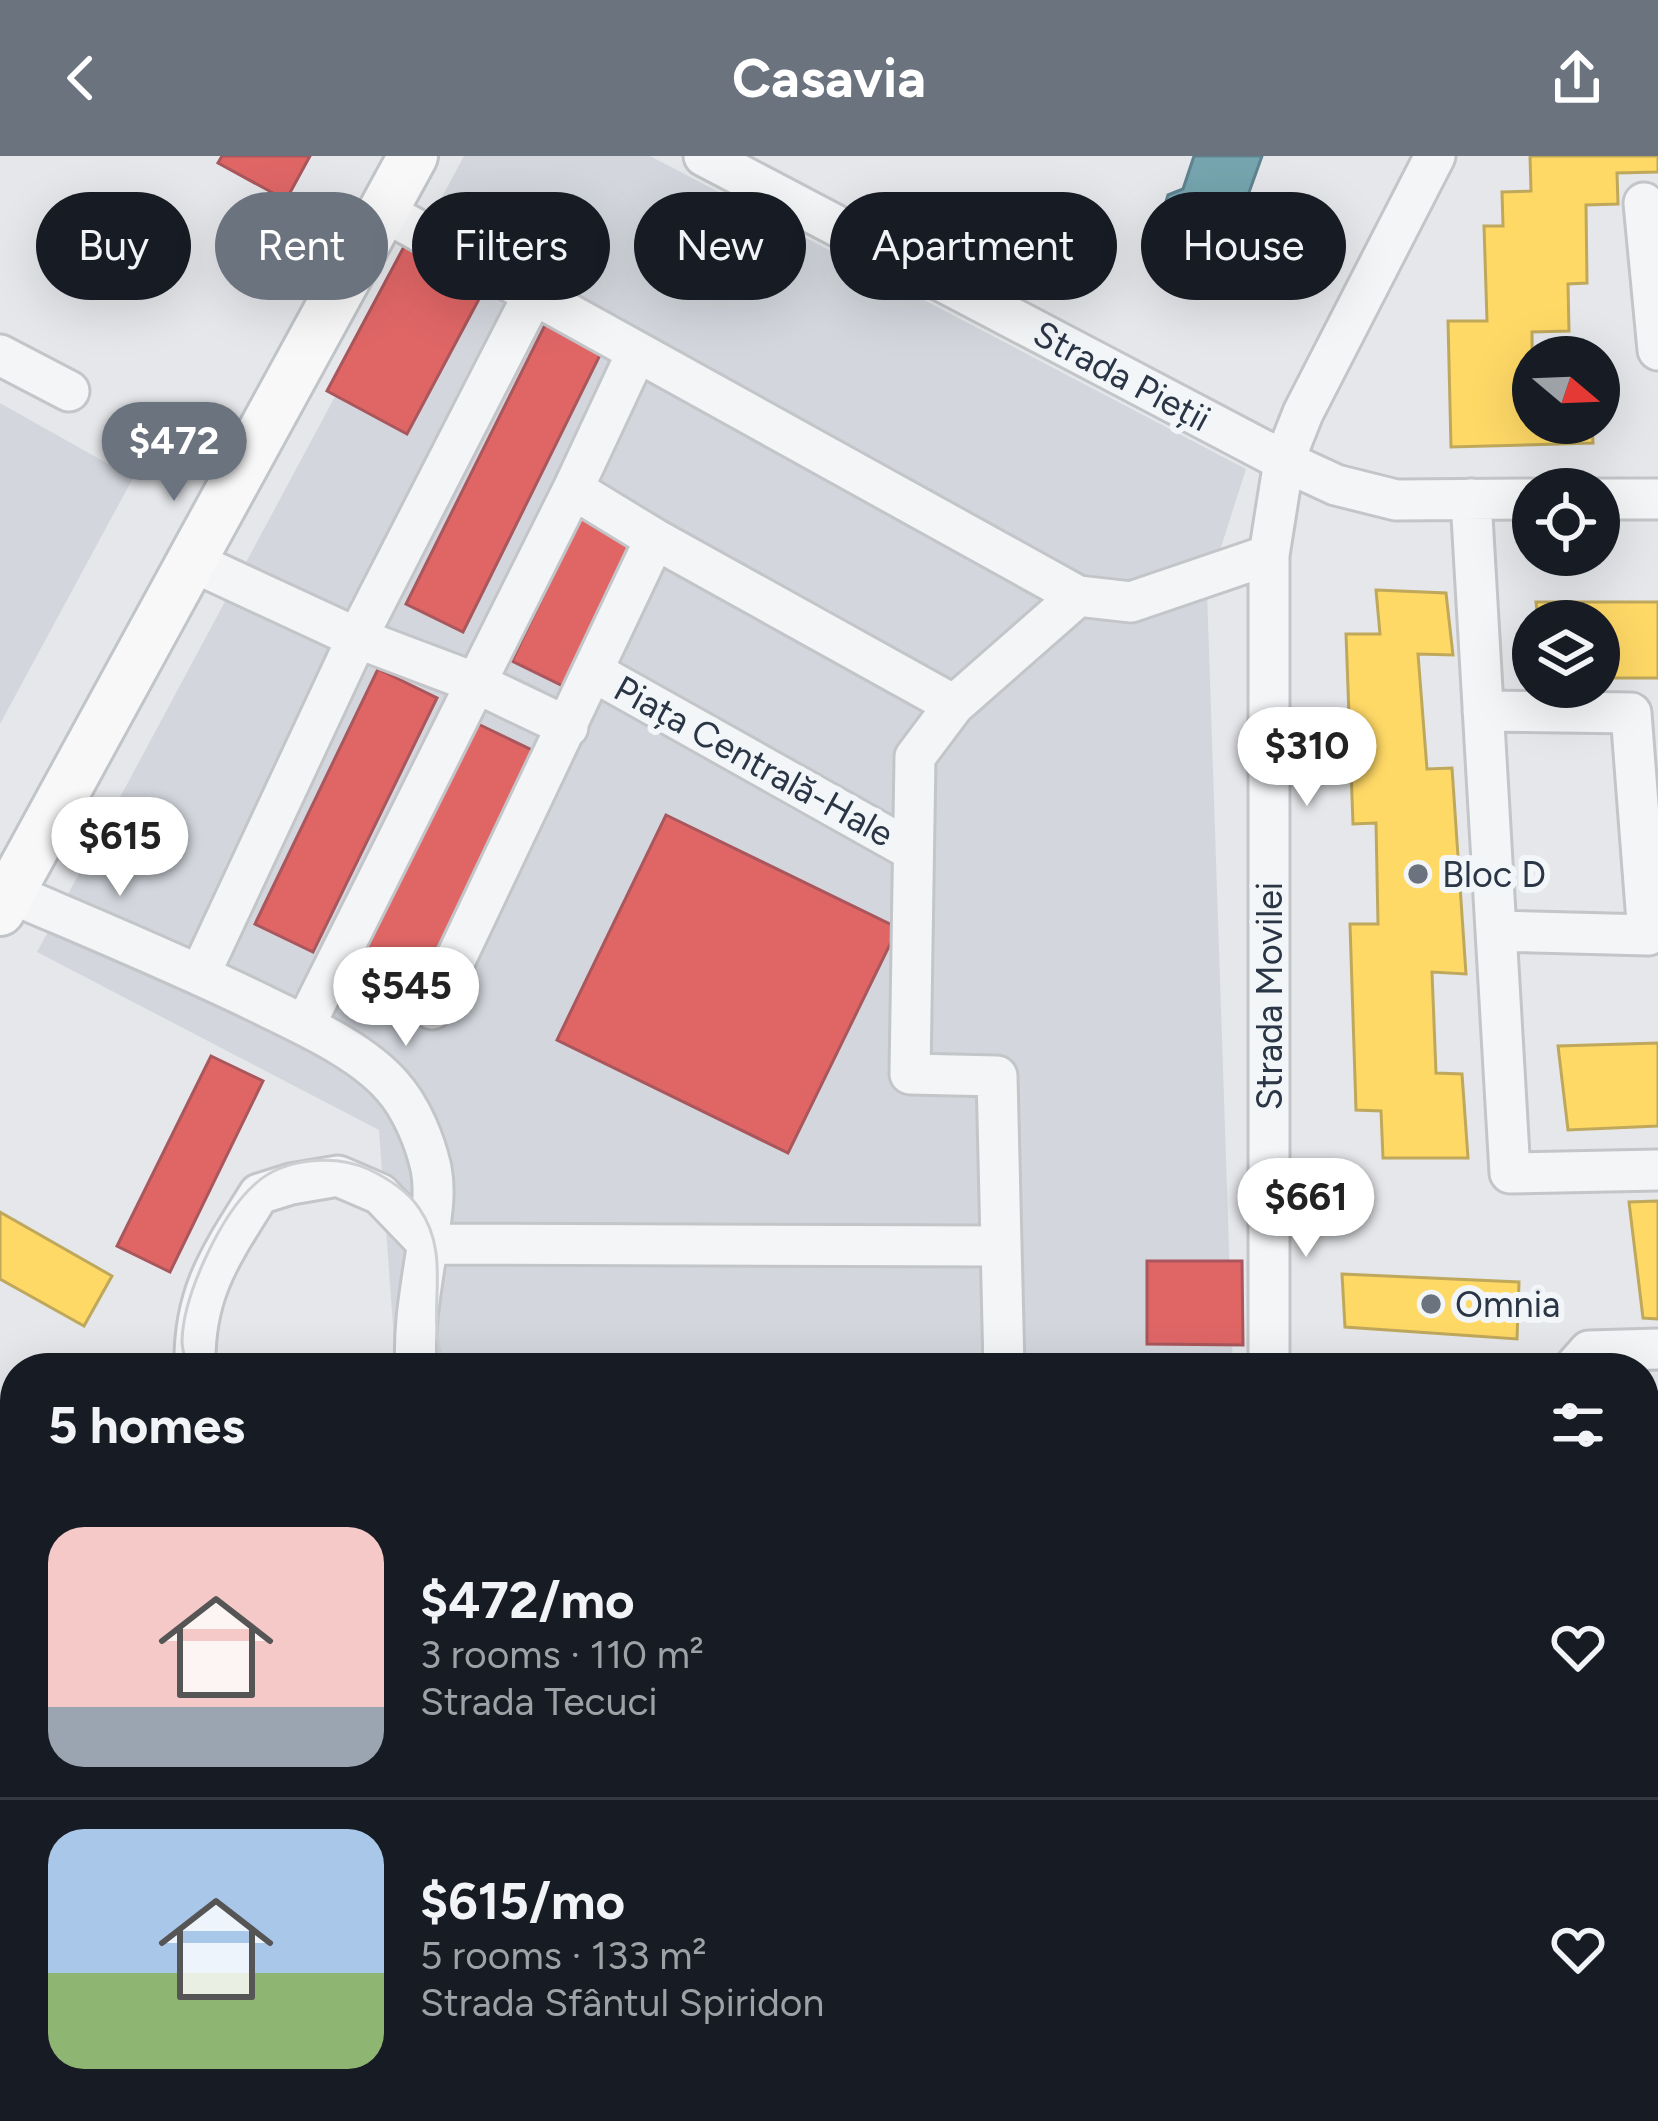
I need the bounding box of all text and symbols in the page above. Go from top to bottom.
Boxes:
icon: back [48,45,114,111]
icon: share [1544,45,1610,111]
text: Casavia [732,46,926,111]
chip: Buy [36,192,191,300]
chip: Rent [215,192,388,300]
chip: Filters [412,192,610,300]
chip: New [634,192,806,300]
chip: Apartment [830,192,1117,300]
chip: House [1141,192,1346,300]
street label: Strada Pieții [1026,312,1218,440]
north arrow [1512,336,1620,444]
map controls [1512,336,1620,708]
pin: $472 [103,402,245,504]
text: $472 [129,417,219,464]
button: locate [1512,468,1620,576]
button: layers [1512,600,1620,708]
street label: Piața Centrală-Hale [607,666,901,856]
pin: $310 [1236,707,1378,809]
text: $310 [1264,722,1350,769]
pin: $615 [49,797,191,899]
text: $615 [78,812,162,859]
place label: Bloc D [1442,853,1546,896]
marker: Bloc D [1405,861,1431,887]
street label: Strada Movilei [1248,882,1291,1110]
pin: $545 [335,947,477,1049]
text: $545 [360,962,452,1009]
pin: $661 [1235,1158,1377,1260]
text: $661 [1264,1173,1348,1220]
place label: Omnia [1455,1283,1560,1326]
marker: Omnia [1418,1291,1444,1317]
icon: filters [1545,1392,1611,1458]
text: 5 homes [48,1395,245,1456]
text: $472/mo [420,1570,635,1631]
icon: home [144,1575,288,1719]
icon: heart [1545,1614,1611,1680]
text: 3 rooms · 110 m² [420,1631,704,1678]
text: Strada Tecuci [420,1678,658,1725]
text: $615/mo [420,1871,625,1932]
icon: home [144,1877,288,2021]
icon: heart [1545,1916,1611,1982]
text: 5 rooms · 133 m² [420,1932,706,1979]
text: Strada Sfântul Spiridon [420,1979,824,2026]

